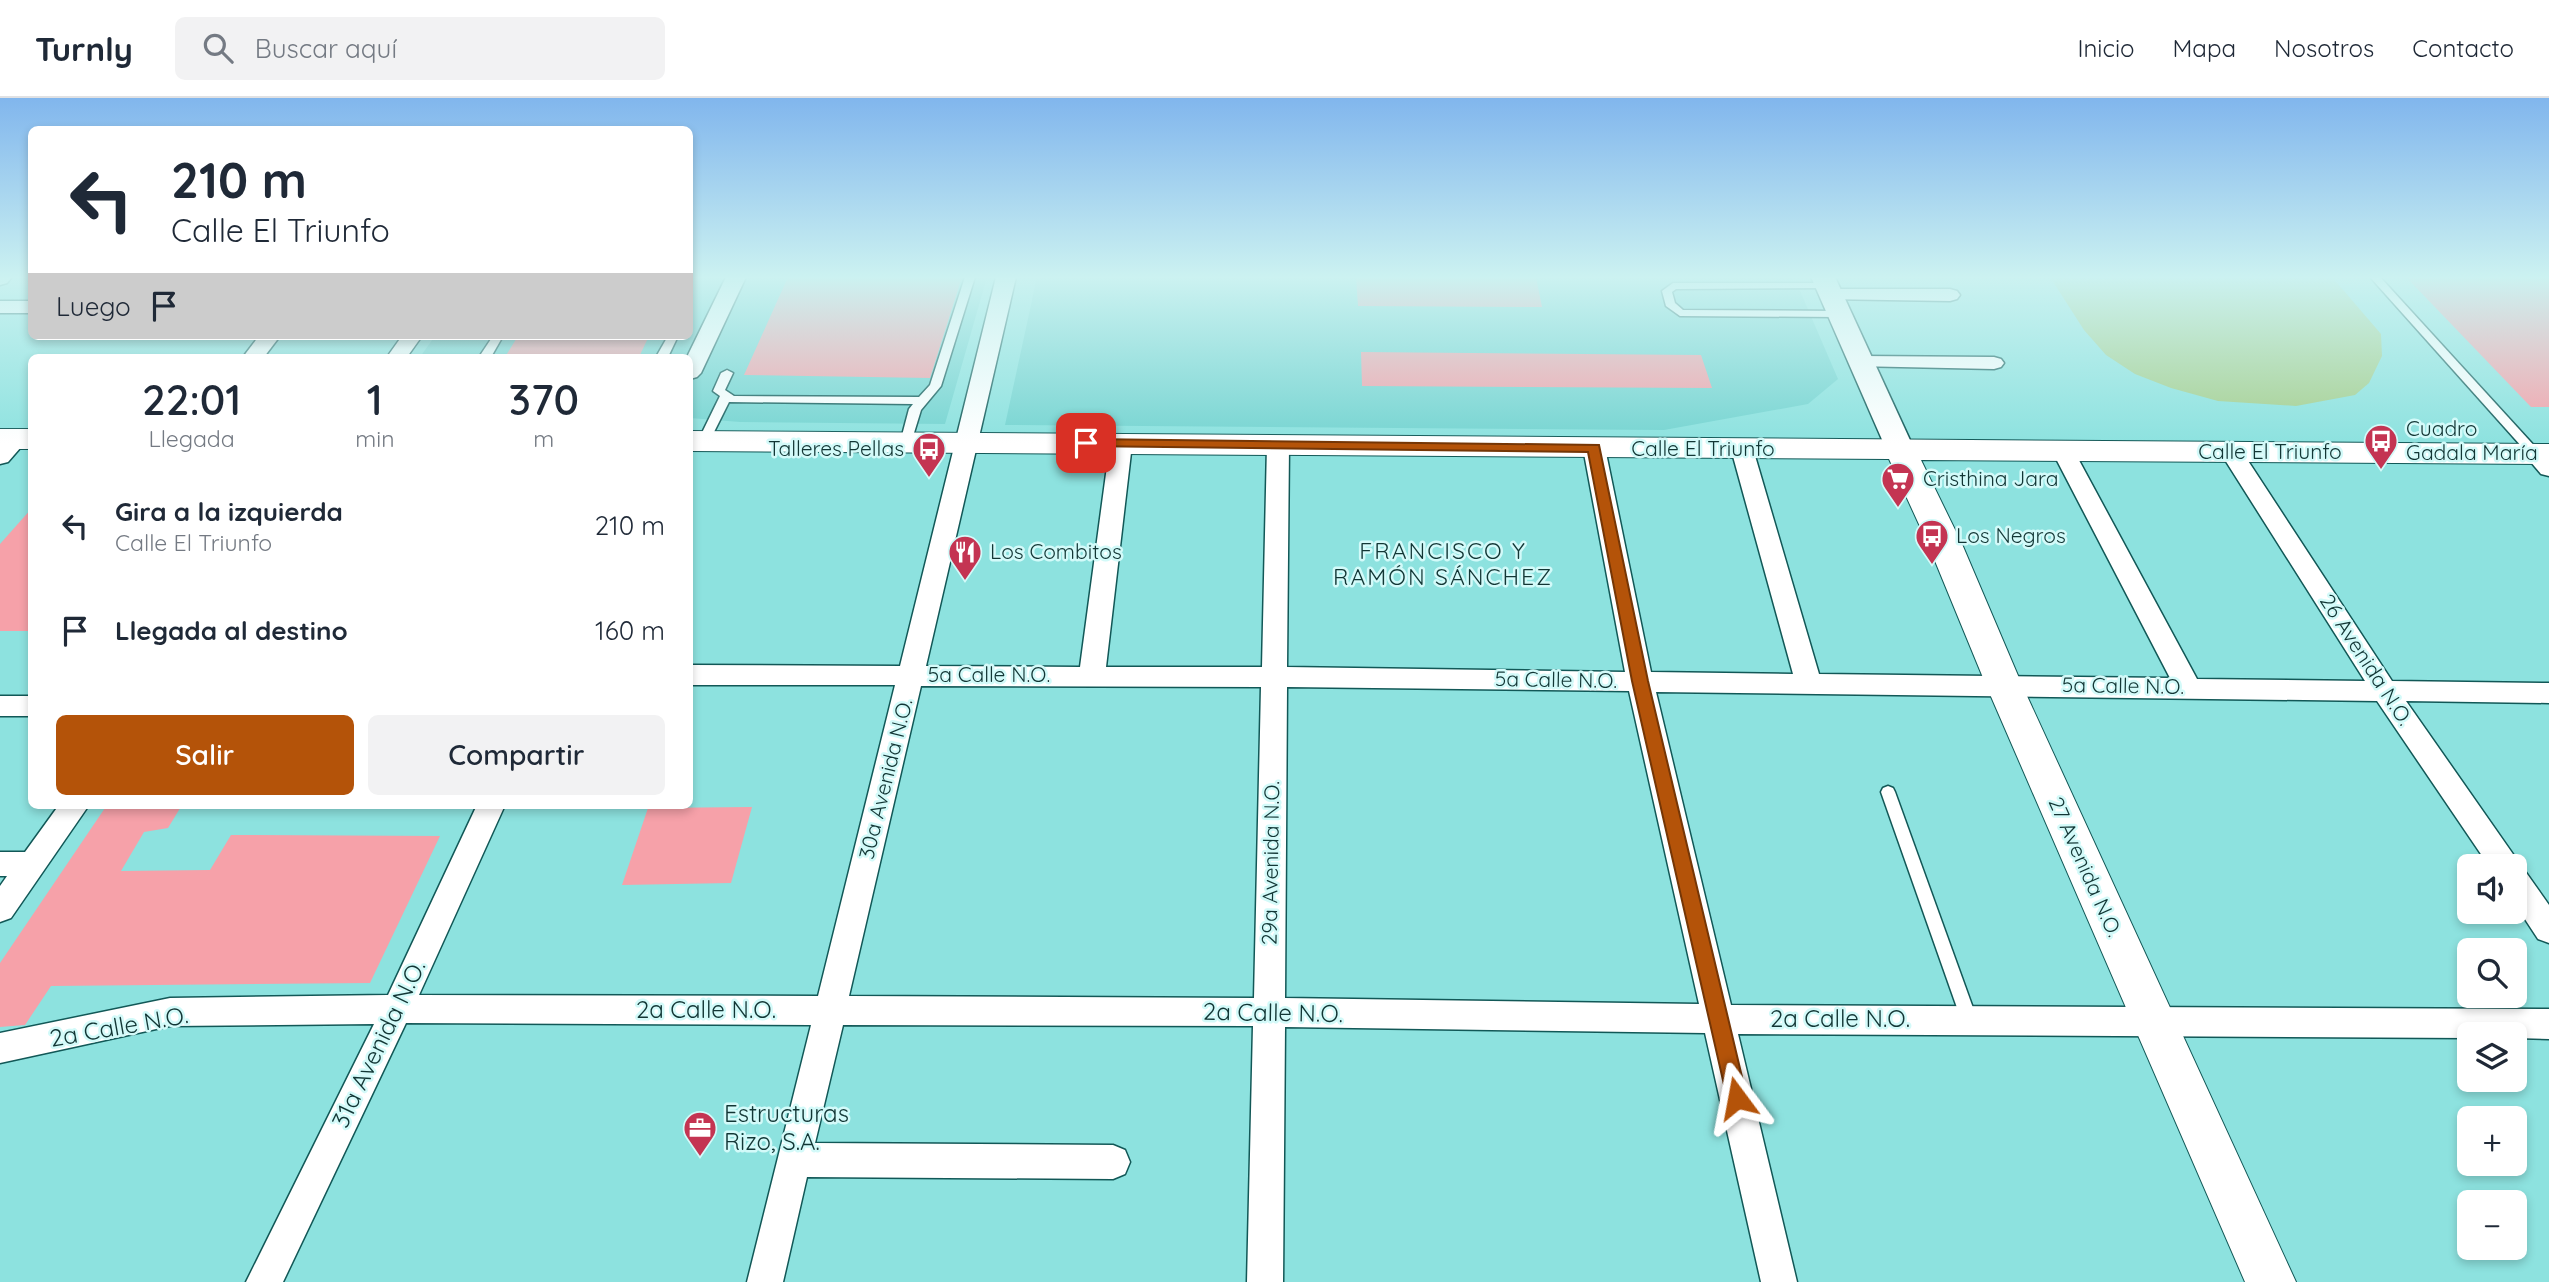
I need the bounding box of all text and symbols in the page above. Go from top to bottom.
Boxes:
search box [175,17,665,80]
text: Turnly [35,28,133,69]
icon: search [199,29,237,67]
text: Buscar aquí [255,32,397,65]
text: Inicio [2077,33,2135,63]
text: Mapa [2173,33,2236,63]
text: Nosotros [2274,33,2374,63]
text: Contacto [2412,33,2514,63]
text: 210 m [171,149,307,210]
icon: left [56,154,147,245]
text: Calle El Triunfo [171,210,390,250]
icon: arrive [145,287,183,325]
text: Luego [56,290,131,323]
text: 22:01 [142,373,241,426]
text: 1 [367,373,383,426]
text: 370 [509,373,579,426]
pin [1056,413,1116,473]
place label: Cuadro Gadala María [2406,415,2538,465]
bus stop icon: Cuadro Gadala María [2362,422,2400,471]
text: Llegada [149,424,235,453]
text: min [355,424,394,453]
text: m [533,424,554,453]
icon: arrive [1067,424,1105,462]
bus stop icon: Talleres Pellas [910,430,948,479]
place label: Talleres Pellas [768,435,904,461]
street label: Calle El Triunfo [1631,435,1775,461]
street label: Calle El Triunfo [2198,438,2342,464]
supermarket icon: Cristhina Jara [1879,460,1917,509]
place label: Cristhina Jara [1923,465,2059,491]
text: Gira a la izquierda [115,495,343,528]
icon: left [56,507,94,545]
text: 210 m [595,509,665,542]
bus stop icon: Los Negros [1913,517,1951,566]
place label: Los Negros [1956,522,2066,548]
text: Calle El Triunfo [115,528,272,557]
restaurant icon: Los Combitos [946,533,984,582]
district label: FRANCISCO Y RAMÓN SÁNCHEZ [1333,536,1553,591]
place label: Los Combitos [990,538,1122,564]
street label: 26 Avenida N.O. [2315,589,2419,730]
icon: arrive [56,612,94,650]
text: Llegada al destino [115,614,348,647]
text: 160 m [595,614,665,647]
street label: 5a Calle N.O. [928,661,1050,687]
street label: 5a Calle N.O. [1495,665,1617,693]
street label: 5a Calle N.O. [2062,671,2184,699]
street label: 30a Avenida N.O. [853,696,918,862]
button: Salir [56,715,354,795]
button: Compartir [368,715,665,795]
street label: 29a Avenida N.O. [1256,781,1284,945]
street label: 27 Avenida N.O. [2043,793,2128,941]
map controls [2457,854,2527,1260]
button: sound [2457,854,2527,924]
button: search [2457,938,2527,1008]
street label: 31a Avenida N.O. [325,955,432,1132]
street label: 2a Calle N.O. [636,994,776,1024]
street label: 2a Calle N.O. [1203,996,1343,1028]
street label: 2a Calle N.O. [47,999,190,1053]
street label: 2a Calle N.O. [1770,1003,1910,1033]
button: layers [2457,1022,2527,1092]
position arrow [1700,1061,1774,1135]
place label: Estructuras Rizo, S.A. [724,1098,849,1156]
button: + [2457,1106,2527,1176]
office icon: Estructuras Rizo, S.A. [681,1109,719,1158]
button: − [2457,1190,2527,1260]

